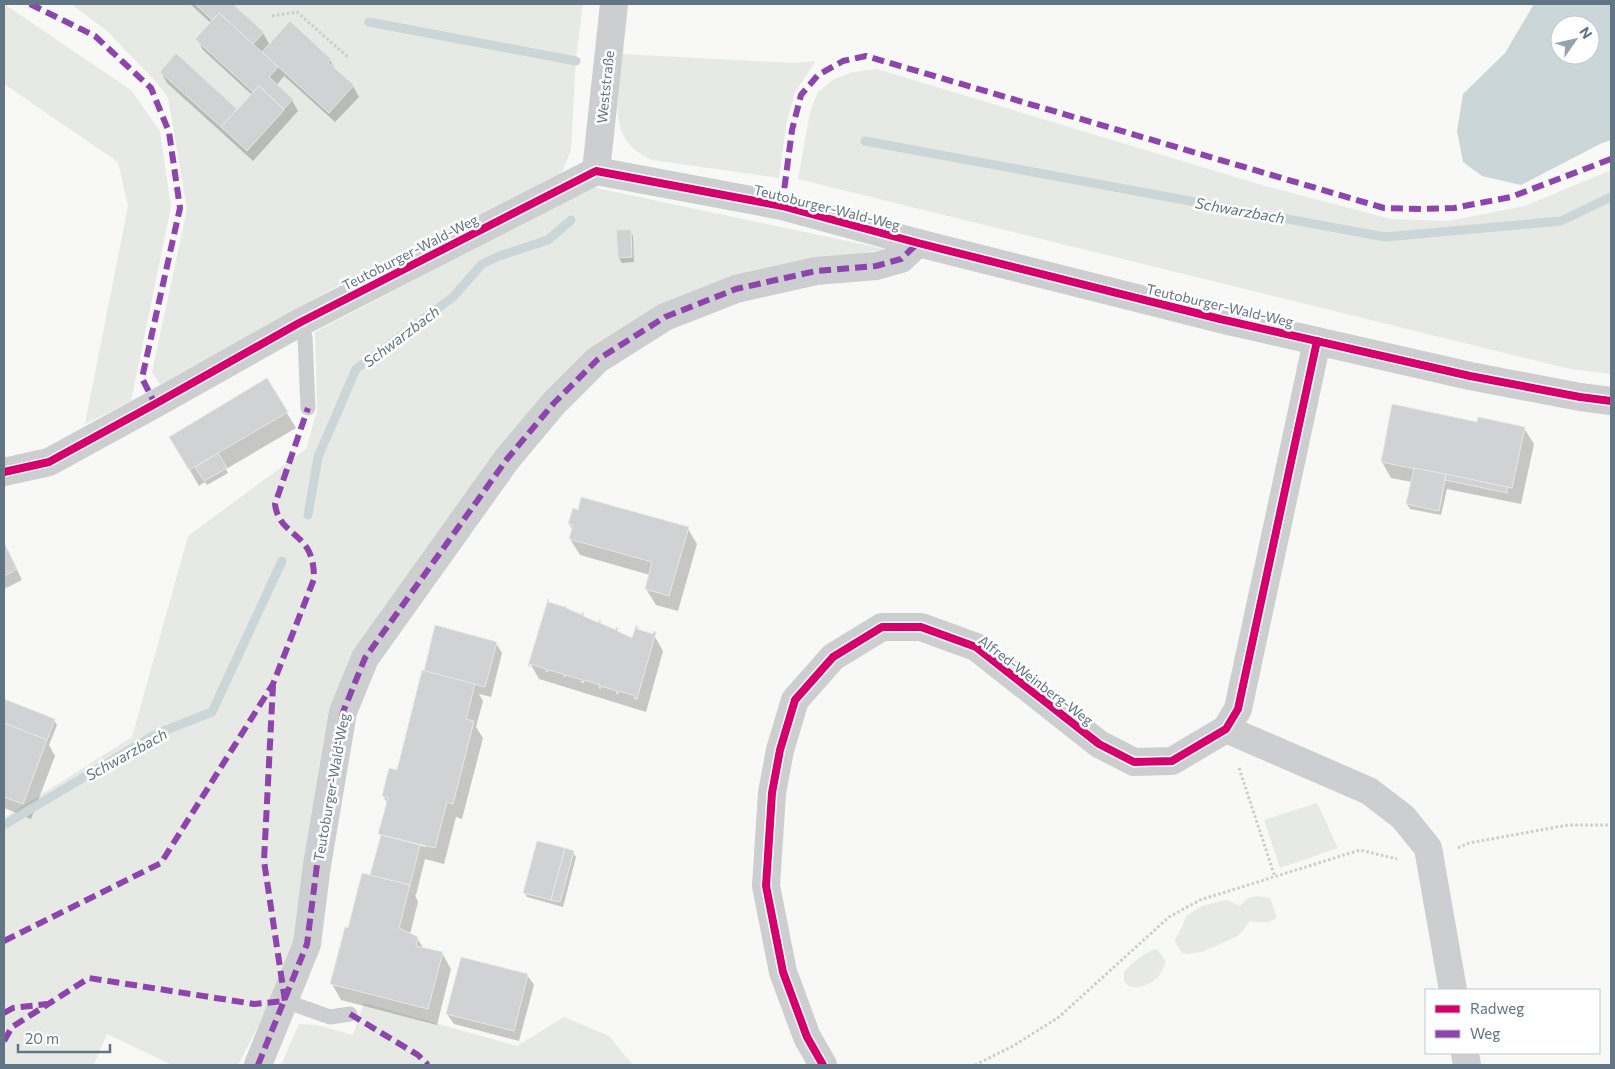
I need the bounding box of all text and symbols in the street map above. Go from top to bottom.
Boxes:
north arrow [1550,15,1600,65]
text: N [1576,23,1596,42]
street label: Weststraße [593,50,617,124]
street label: Teutoburger-Wald-Weg [752,181,902,234]
water label: Schwarzbach [1194,193,1286,227]
street label: Teutoburger-Wald-Weg [339,210,481,294]
street label: Teutoburger-Wald-Weg [1145,280,1296,330]
water label: Schwarzbach [359,302,443,370]
street label: Alfred-Weinberg-Weg [975,631,1097,729]
street label: Teutoburger-Wald-Weg [310,711,352,863]
water label: Schwarzbach [82,724,170,784]
legend [1425,989,1600,1054]
text: Radweg [1470,999,1524,1017]
scale bar [18,1022,110,1054]
text: Weg [1470,1024,1500,1042]
text: 20 m [25,1029,59,1047]

